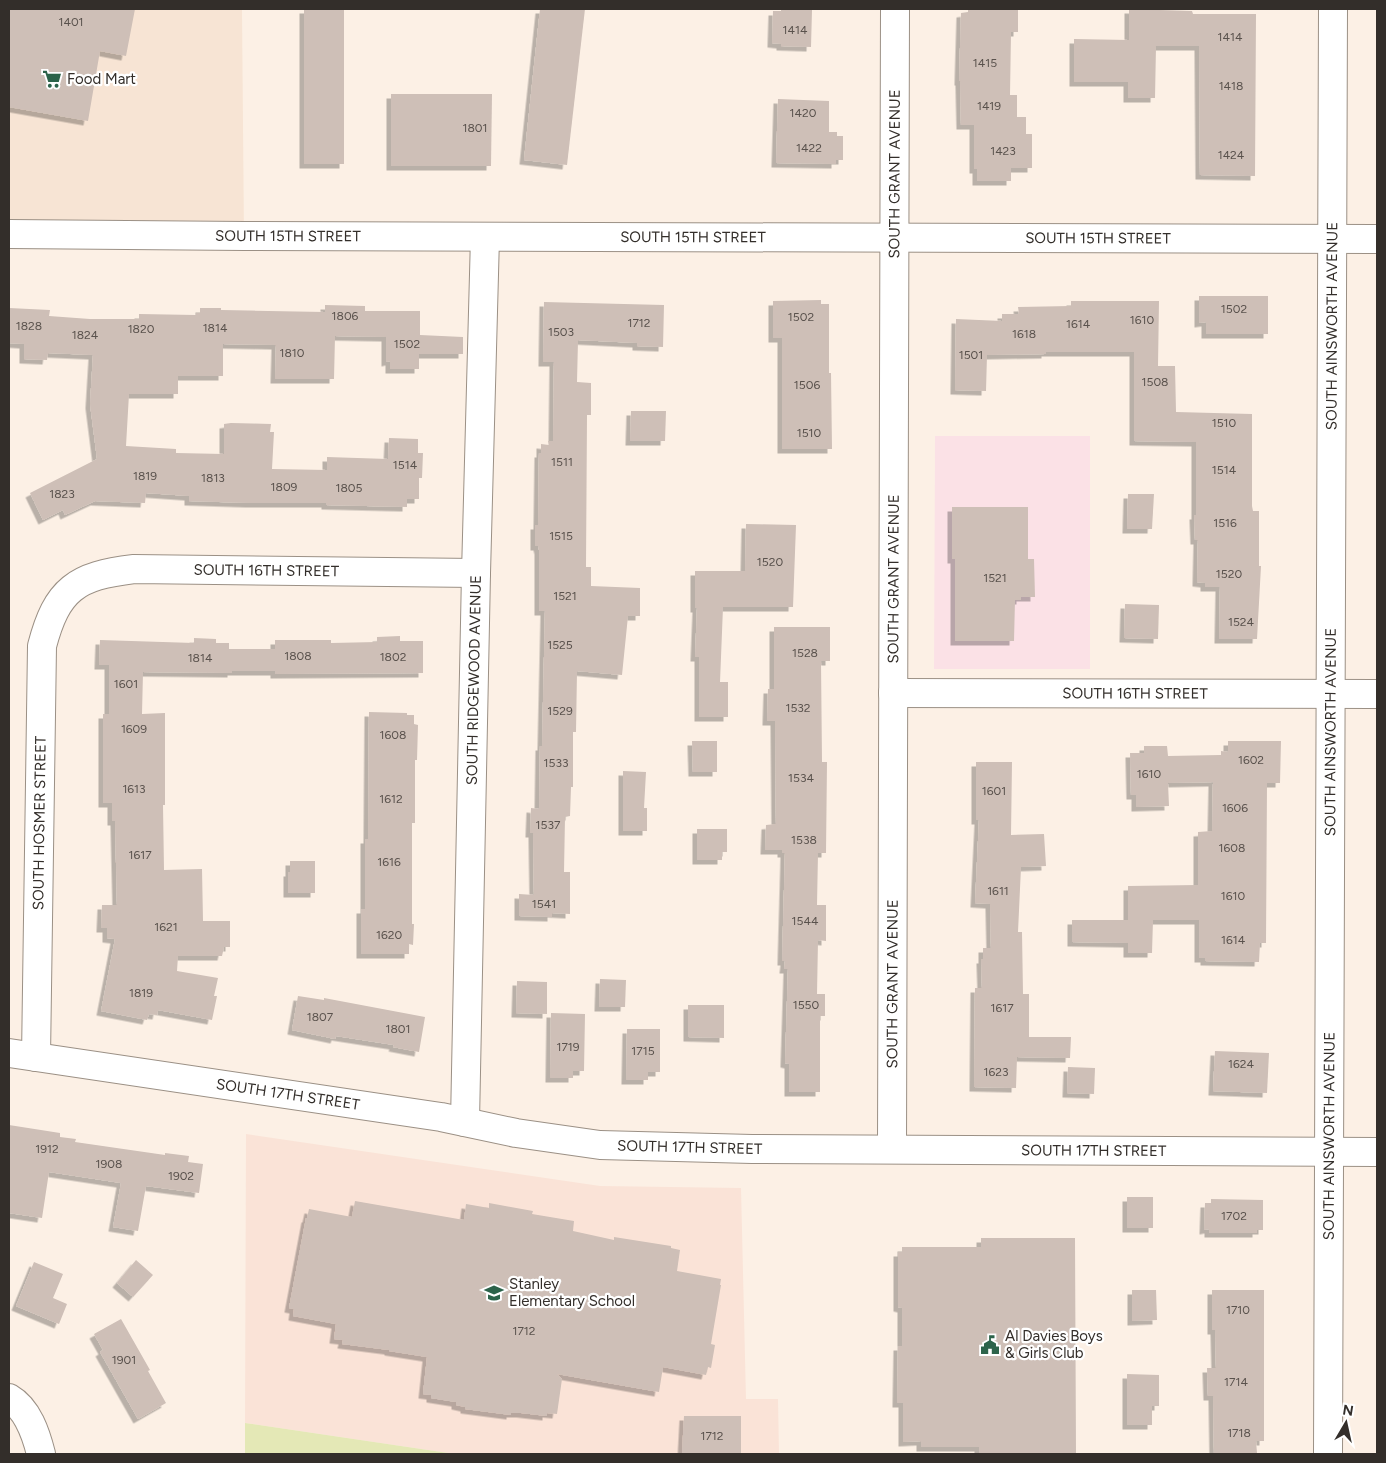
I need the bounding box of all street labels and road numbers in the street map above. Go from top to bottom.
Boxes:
street label: SOUTH GRANT AVENUE [885,89,904,259]
street label: SOUTH AINSWORTH AVENUE [1323,222,1341,430]
street label: SOUTH 15TH STREET [215,227,362,245]
street label: SOUTH 15TH STREET [620,228,767,246]
street label: SOUTH 15TH STREET [1025,229,1172,247]
street label: SOUTH GRANT AVENUE [884,494,903,664]
street label: SOUTH 16TH STREET [193,561,340,580]
street label: SOUTH RIDGEWOOD AVENUE [463,575,485,785]
street label: SOUTH AINSWORTH AVENUE [1321,628,1340,836]
street label: SOUTH 16TH STREET [1062,684,1208,703]
street label: SOUTH HOSMER STREET [29,735,50,910]
street label: SOUTH GRANT AVENUE [883,899,902,1069]
street label: SOUTH AINSWORTH AVENUE [1320,1032,1338,1240]
street label: SOUTH 17TH STREET [215,1075,362,1114]
street label: SOUTH 17TH STREET [617,1136,763,1158]
street label: SOUTH 17TH STREET [1021,1141,1167,1160]

